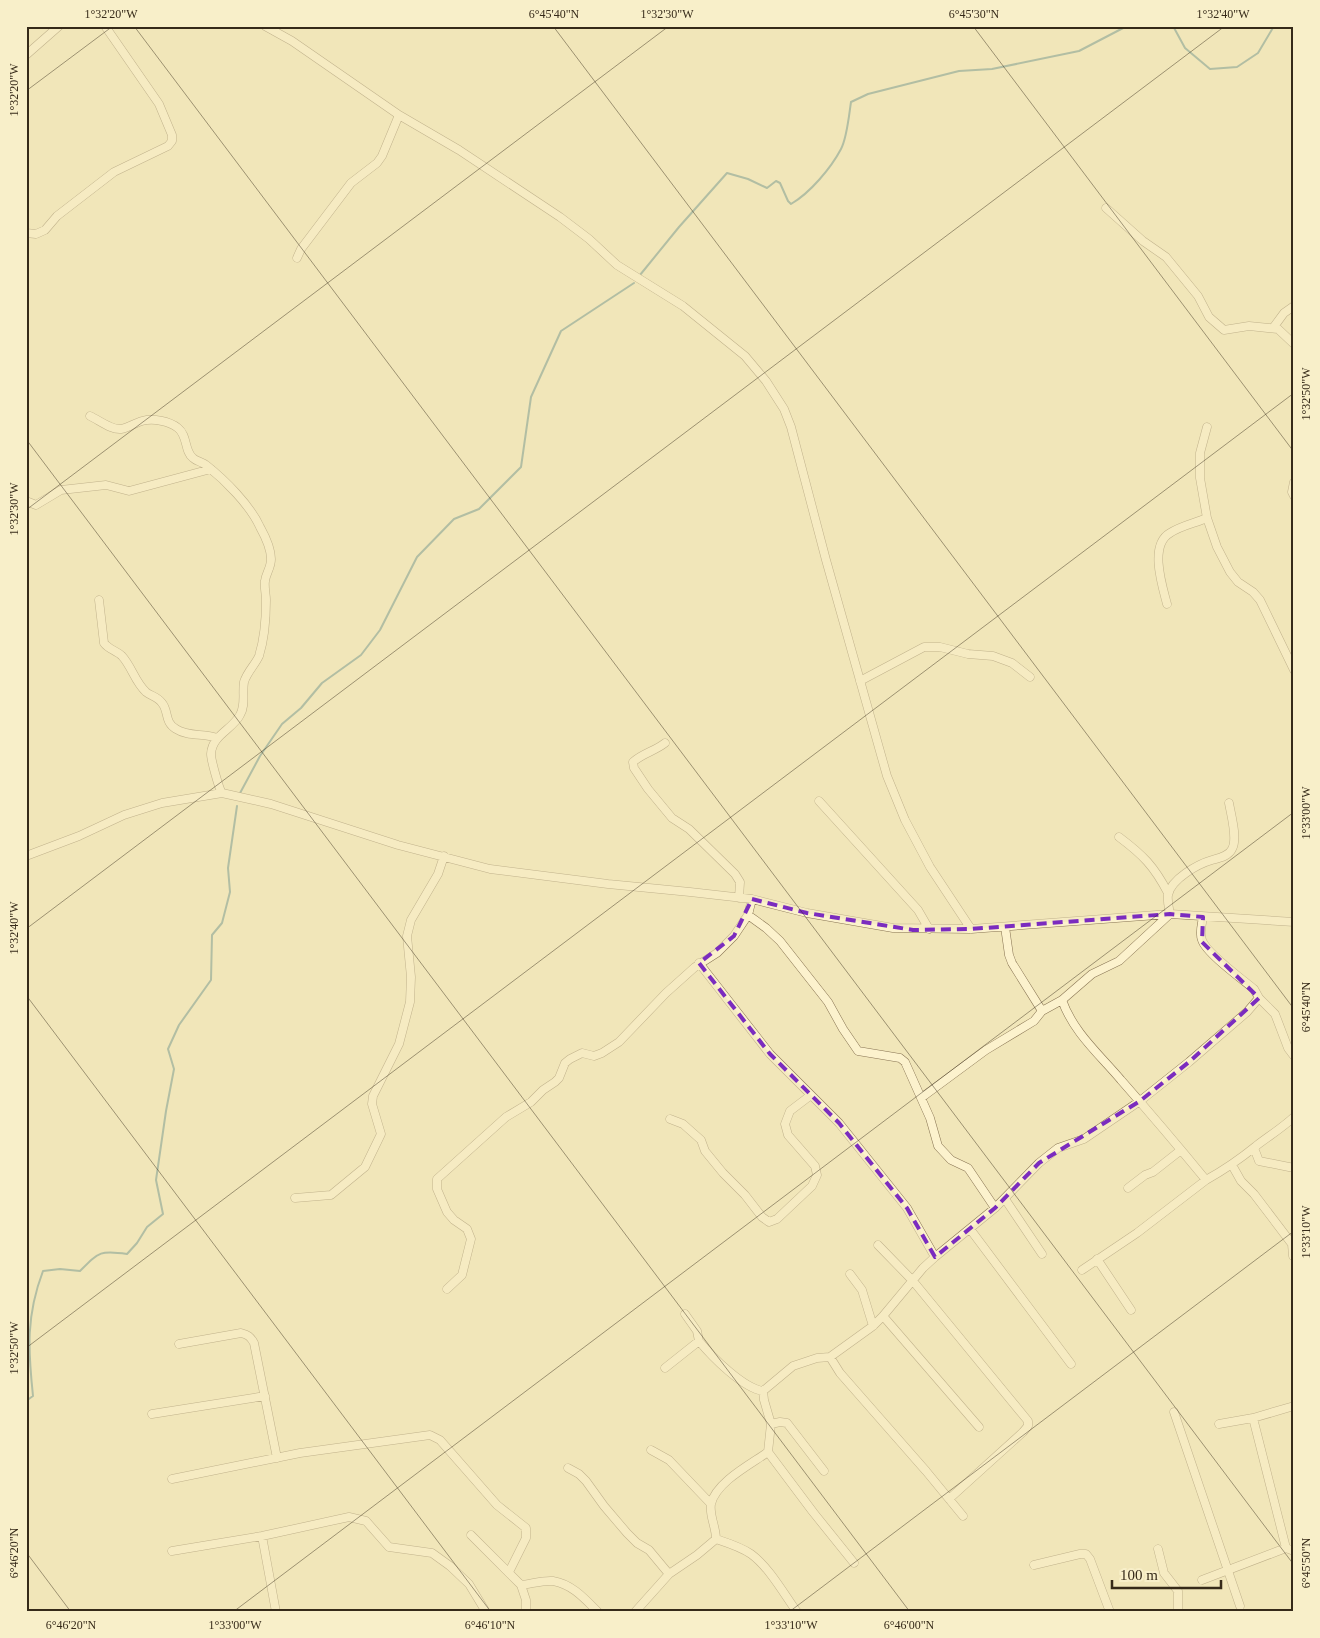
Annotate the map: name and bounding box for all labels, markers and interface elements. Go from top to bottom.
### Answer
text: 1°32'20"W [84,7,138,21]
text: 6°45'40"N [529,7,580,21]
text: 1°32'30"W [640,7,694,21]
text: 6°45'30"N [949,7,1000,21]
text: 1°32'40"W [1196,7,1250,21]
text: 1°32'20"W [7,63,21,117]
text: 1°32'50"W [1299,367,1313,421]
text: 1°32'30"W [7,482,21,536]
text: 1°33'00"W [1299,786,1313,840]
text: 1°32'40"W [7,901,21,955]
text: 6°45'40"N [1299,981,1313,1032]
text: 1°33'10"W [1299,1205,1313,1259]
text: 1°32'50"W [7,1321,21,1375]
text: 6°46'20"N [7,1527,21,1578]
text: 6°45'50"N [1299,1537,1313,1588]
scale bar [1112,1558,1221,1590]
text: 100 m [1120,1567,1158,1583]
text: 6°46'20"N [46,1618,97,1632]
text: 1°33'00"W [208,1618,262,1632]
text: 6°46'10"N [465,1618,516,1632]
text: 1°33'10"W [764,1618,818,1632]
text: 6°46'00"N [884,1618,935,1632]

